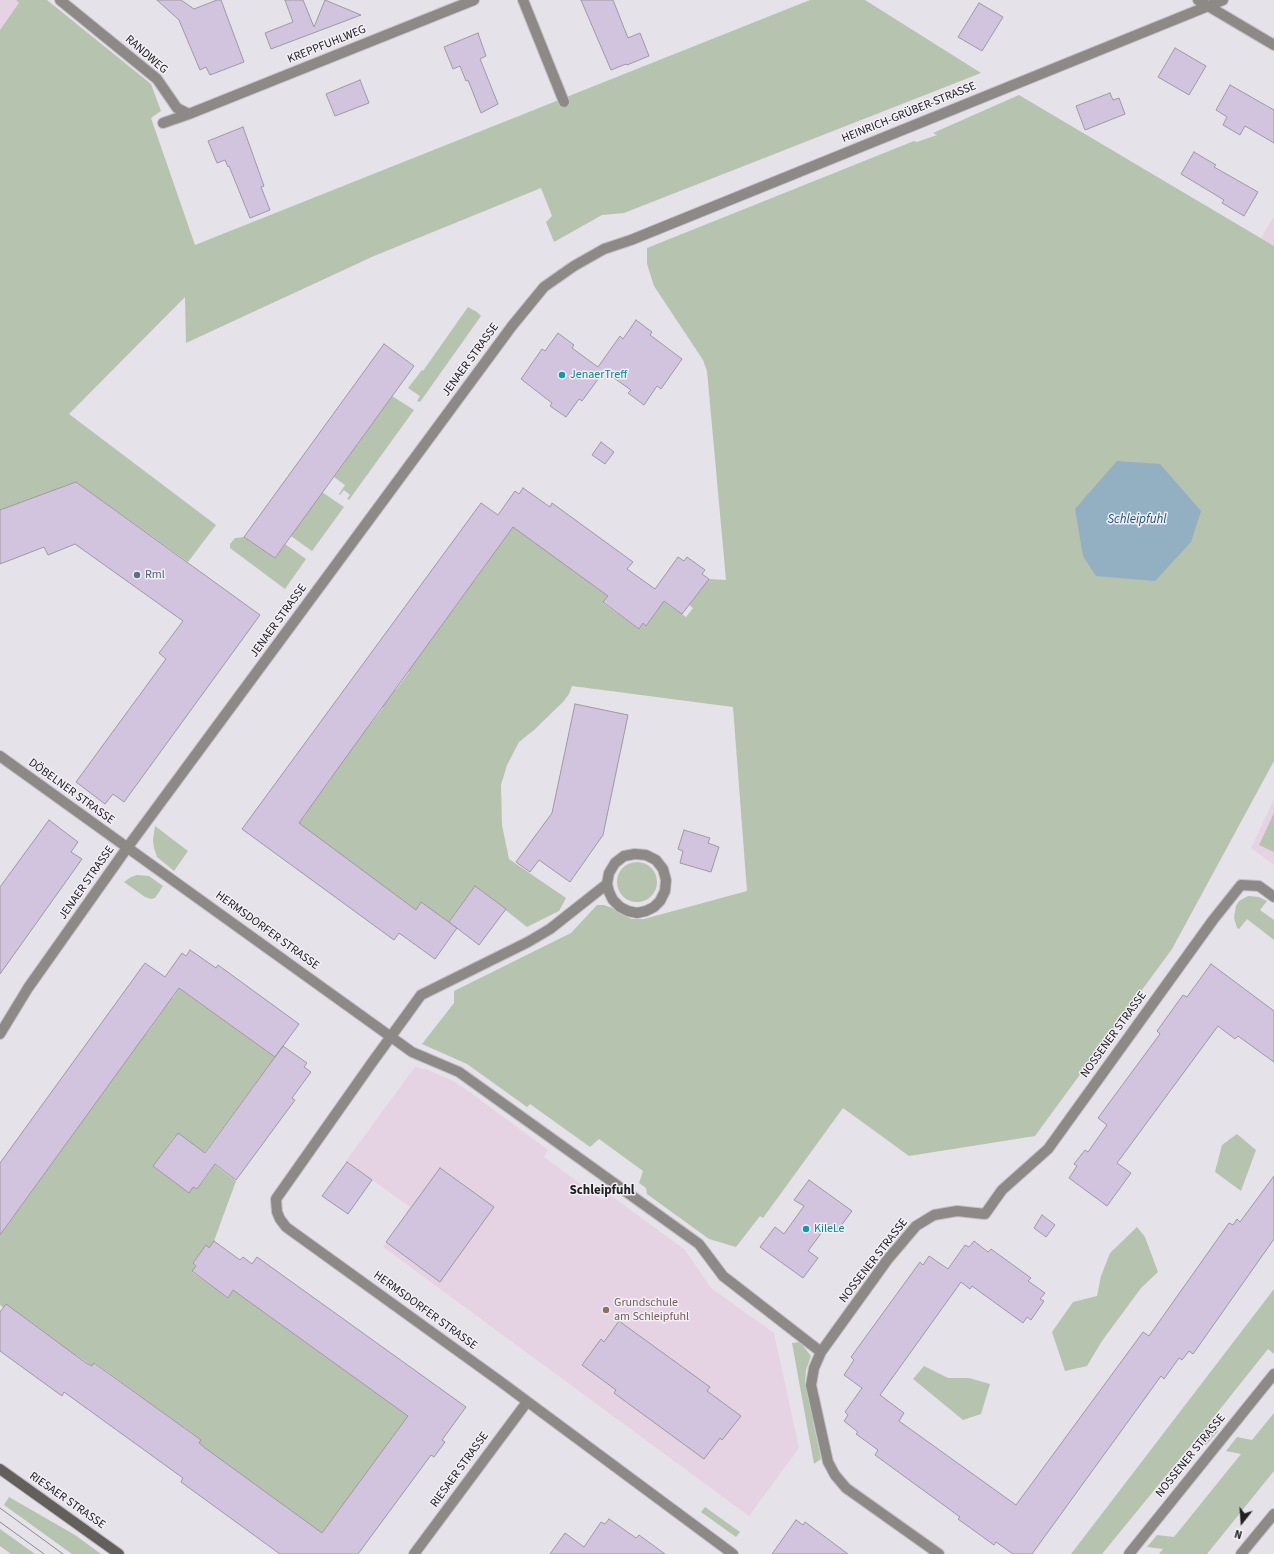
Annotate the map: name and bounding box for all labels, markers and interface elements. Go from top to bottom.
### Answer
street label: KREPPFUHLWEG [286,23,368,67]
street label: RANDWEG [122,33,170,77]
street label: HEINRICH-GRÜBER-STRASSE [840,79,978,147]
street label: JENAER STRASSE [440,321,502,399]
place label: JenaerTreff [570,368,627,382]
marker: JenaerTreff [557,370,567,380]
water label: Schleipfuhl [1107,512,1167,528]
place label: Rml [145,568,165,582]
marker: Rml [132,570,142,580]
street label: JENAER STRASSE [248,582,310,660]
street label: DÖBELNER STRASSE [25,756,117,828]
street label: JENAER STRASSE [56,843,118,923]
street label: HERMSDORFER STRASSE [212,889,322,973]
street label: NOSSENER STRASSE [1078,989,1150,1081]
district label: Schleipfuhl [569,1183,635,1199]
street label: NOSSENER STRASSE [837,1216,911,1306]
place label: KileLe [814,1222,845,1236]
marker: KileLe [801,1224,811,1234]
street label: HERMSDORFER STRASSE [370,1269,480,1353]
place label: Grundschule am Schleipfuhl [614,1296,689,1324]
marker: Grundschule am Schleipfuhl [601,1305,611,1315]
street label: NOSSENER STRASSE [1153,1411,1229,1501]
street label: RIESAER STRASSE [428,1429,492,1511]
street label: RIESAER STRASSE [26,1469,108,1533]
north arrow [1222,1502,1262,1542]
text: N [1233,1526,1244,1542]

